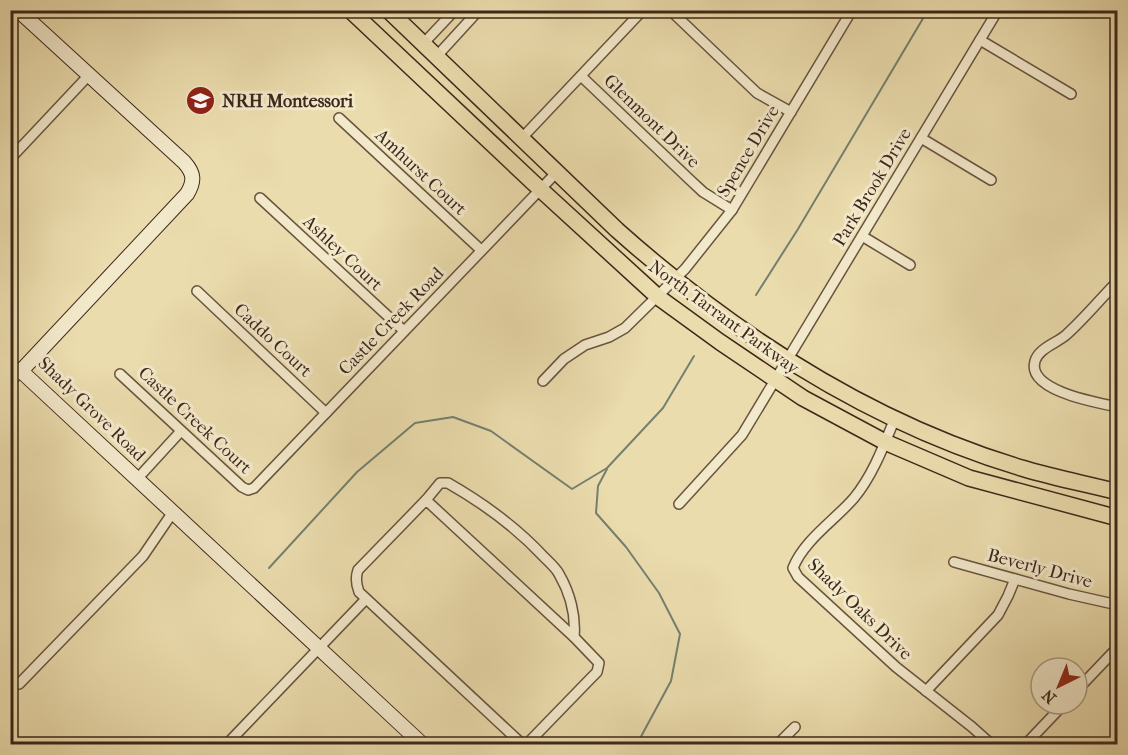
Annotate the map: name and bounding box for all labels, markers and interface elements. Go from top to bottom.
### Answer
street label: Glenmont Drive [599,70,704,173]
school or university icon: NRH Montessori [185,85,217,117]
place label: NRH Montessori [222,91,354,112]
street label: Spence Drive [713,102,784,201]
street label: Amhurst Court [370,124,471,220]
street label: Park Brook Drive [829,124,916,250]
street label: Ashley Court [298,211,387,296]
street label: North Tarrant Parkway [645,256,804,380]
street label: Castle Creek Road [335,263,448,380]
street label: Caddo Court [229,299,316,382]
street label: Shady Grove Road [34,353,150,466]
street label: Castle Creek Court [134,363,256,479]
street label: Beverly Drive [985,544,1095,593]
street label: Shady Oaks Drive [803,554,916,665]
north arrow [1029,656,1089,716]
text: N [1038,685,1060,708]

